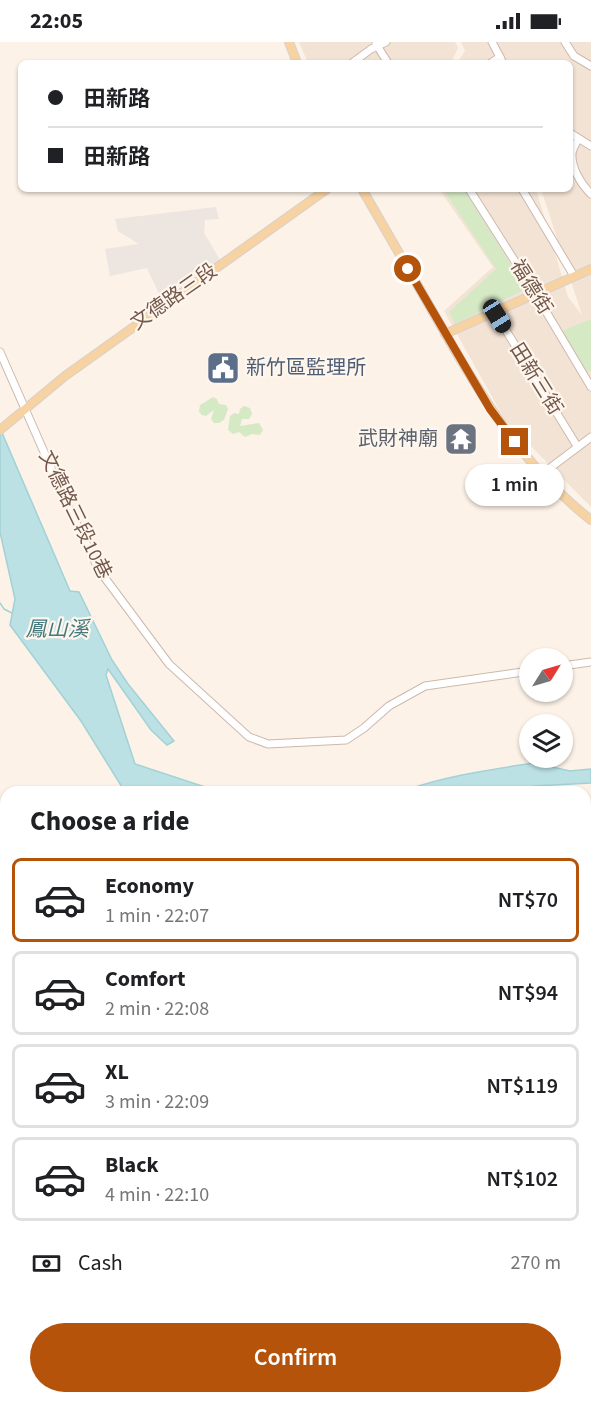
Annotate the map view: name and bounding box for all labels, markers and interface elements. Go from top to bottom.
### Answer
text: 22:05 [30,5,83,37]
text: 田新路 [84,83,150,115]
text: 田新路 [84,141,150,173]
street label: 福德街 [503,254,559,320]
route start [394,255,421,282]
street label: 文德路三段 [125,257,223,337]
car [480,296,514,336]
street label: 田新三街 [503,338,569,420]
public building icon: 新竹區監理所 [205,350,241,386]
place label: 新竹區監理所 [246,354,366,382]
temple icon: 武財神廟 [443,421,479,457]
place label: 武財神廟 [358,425,438,453]
route end [501,428,528,455]
street label: 文德路三段10巷 [32,446,118,584]
callout: 1 min [466,463,564,505]
text: 1 min [491,471,538,499]
water label: 鳳山溪 [26,614,91,644]
north arrow [519,648,573,702]
map controls [519,648,573,768]
button: layers [519,714,573,768]
text: Choose a ride [30,802,190,841]
text: Economy [105,870,194,902]
icon: car [33,873,87,927]
text: NT$70 [498,884,558,916]
text: 1 min · 22:07 [105,902,209,930]
text: Comfort [105,963,186,995]
icon: car [33,966,87,1020]
text: NT$94 [498,977,558,1009]
text: 2 min · 22:08 [105,995,209,1023]
text: XL [105,1056,129,1088]
icon: car [33,1059,87,1113]
text: NT$119 [486,1070,558,1102]
text: 3 min · 22:09 [105,1088,209,1116]
text: Black [105,1149,159,1181]
icon: car [33,1152,87,1206]
text: NT$102 [486,1163,558,1195]
text: 4 min · 22:10 [105,1181,209,1209]
icon: cash [30,1247,63,1280]
text: Cash [78,1247,123,1279]
text: 270 m [511,1249,561,1277]
button: Confirm [30,1323,561,1392]

